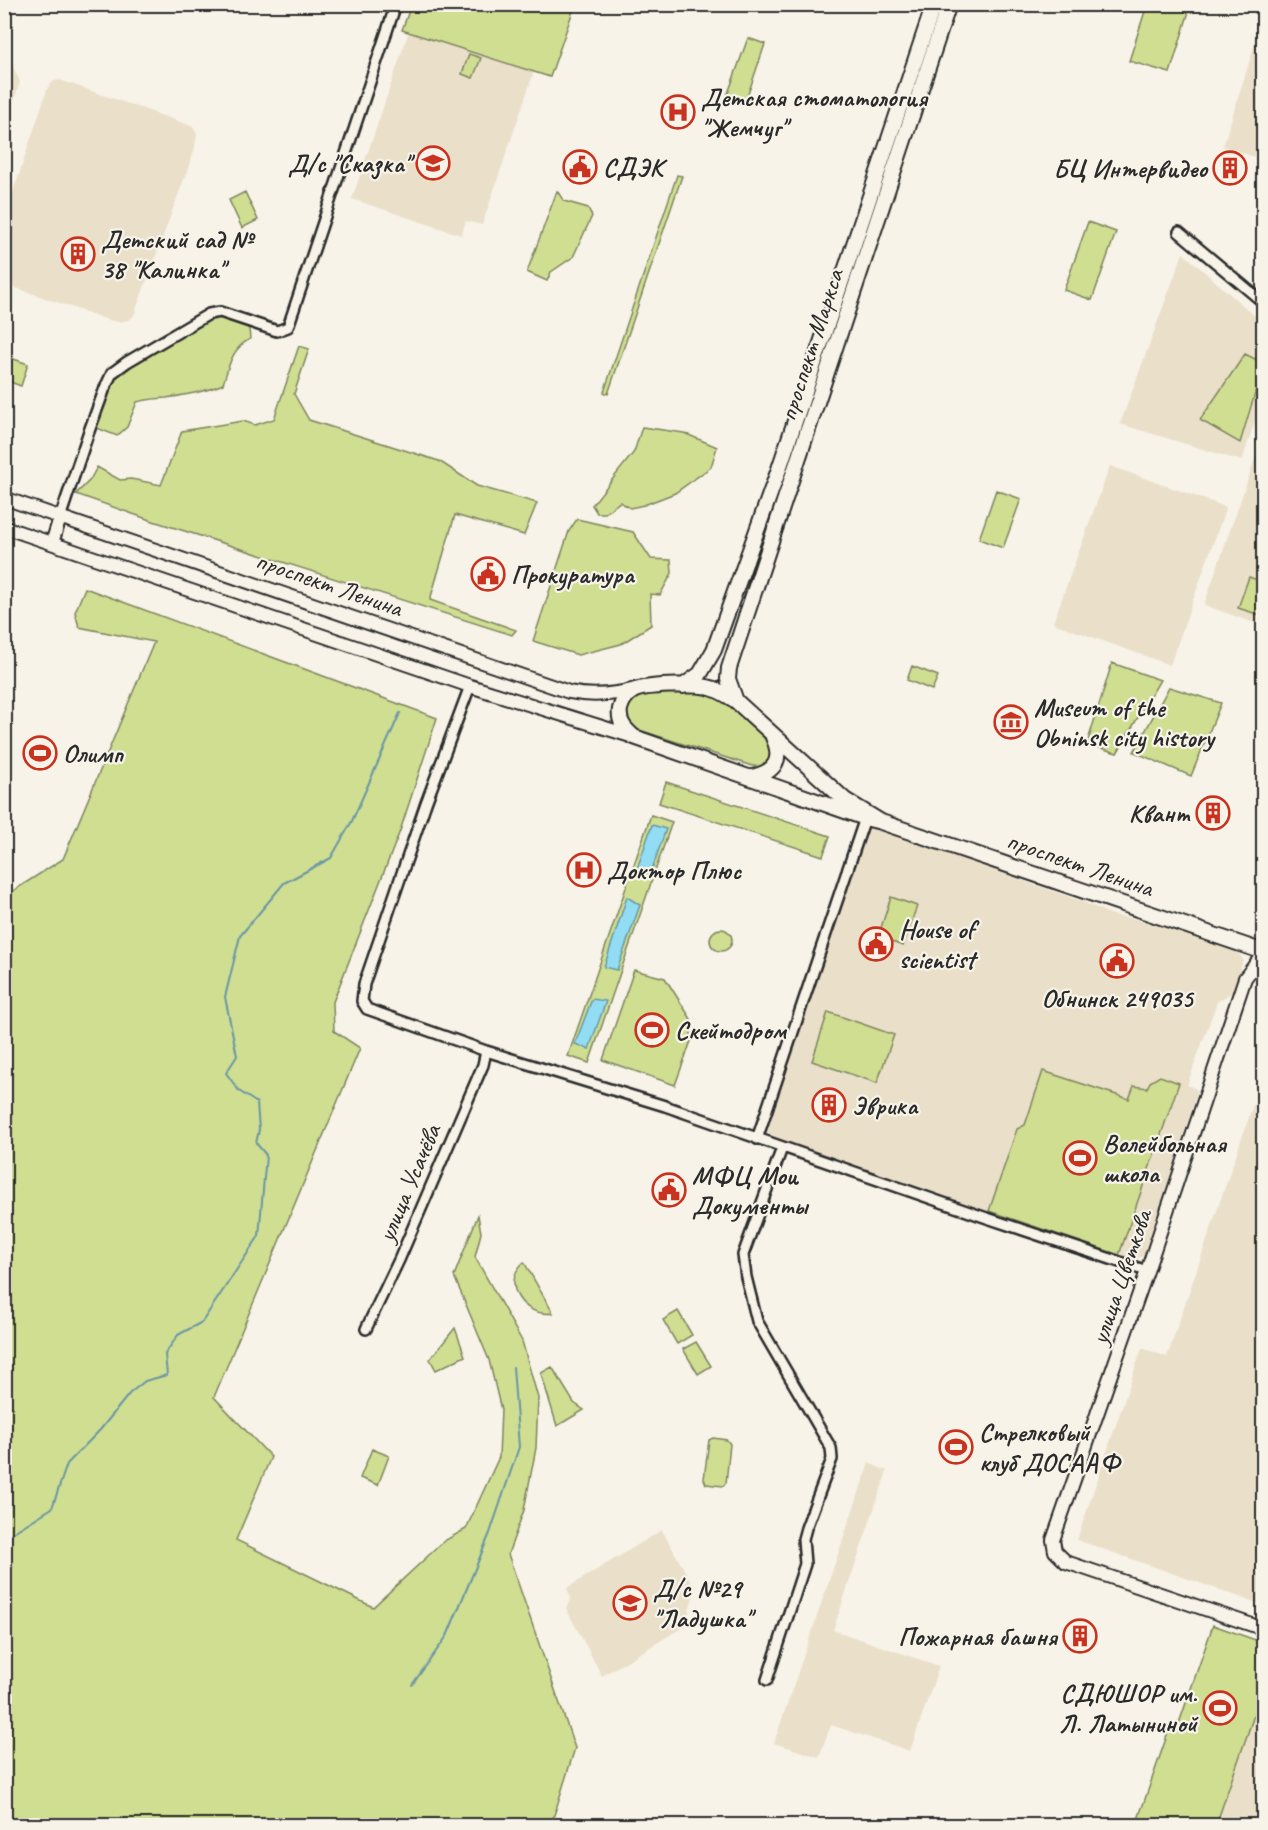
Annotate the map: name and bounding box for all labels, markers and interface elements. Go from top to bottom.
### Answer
place label: Детская стоматология "Жемчуг" [701,81,929,144]
hospital icon: Детская стоматология "Жемчуг" [660,94,696,130]
school or university icon: Д/с "Сказка" [415,145,451,181]
place label: Д/с "Сказка" [288,147,416,180]
public building icon: СДЭК [562,149,598,185]
building icon: БЦ Интервидео [1212,150,1248,186]
place label: СДЭК [603,151,668,184]
place label: БЦ Интервидео [1053,152,1209,185]
place label: Детский сад № 38 "Калинка" [101,223,256,286]
building icon: Детский сад № 38 "Калинка" [60,236,96,272]
street label: проспект Маркса [771,263,852,425]
street label: проспект Ленина [251,544,408,625]
public building icon: Прокуратура [470,556,506,592]
place label: Прокуратура [511,558,635,591]
place label: Museum of the Obninsk сity history [1034,691,1217,754]
museum icon: Museum of the Obninsk сity history [993,704,1029,740]
sports icon: Олимп [22,735,58,771]
place label: Олимп [63,737,124,770]
building icon: Квант [1195,795,1231,831]
place label: Квант [1129,797,1191,830]
street label: проспект Ленина [1002,824,1159,905]
hospital icon: Доктор Плюс [566,852,602,888]
place label: Доктор Плюс [607,854,742,887]
place label: House of scientist [899,913,980,976]
public building icon: House of scientist [858,926,894,962]
public building icon: Обнинск 249035 [1099,943,1135,979]
place label: Обнинск 249035 [1041,982,1195,1015]
sports icon: Скейтодром [634,1012,670,1048]
place label: Скейтодром [675,1014,788,1047]
building icon: Эврика [811,1087,847,1123]
place label: Эврика [852,1089,919,1122]
street label: улица Усачёва [369,1118,449,1249]
place label: Волейбольная школа [1103,1127,1228,1190]
sports icon: Волейбольная школа [1062,1140,1098,1176]
place label: МФЦ Мои Документы [692,1159,810,1222]
public building icon: МФЦ Мои Документы [651,1172,687,1208]
street label: улица Цветкова [1082,1203,1160,1350]
place label: Стрелковый клуб ДОСААФ [979,1416,1122,1479]
sports icon: Стрелковый клуб ДОСААФ [938,1429,974,1465]
place label: Д/с №29 "Ладушка" [653,1572,757,1635]
school or university icon: Д/с №29 "Ладушка" [612,1585,648,1621]
building icon: Пожарная башня [1062,1618,1098,1654]
place label: Пожарная башня [898,1620,1059,1653]
place label: СДЮШОР им. Л. Латыниной [1058,1677,1199,1740]
sports icon: СДЮШОР им. Л. Латыниной [1202,1690,1238,1726]

